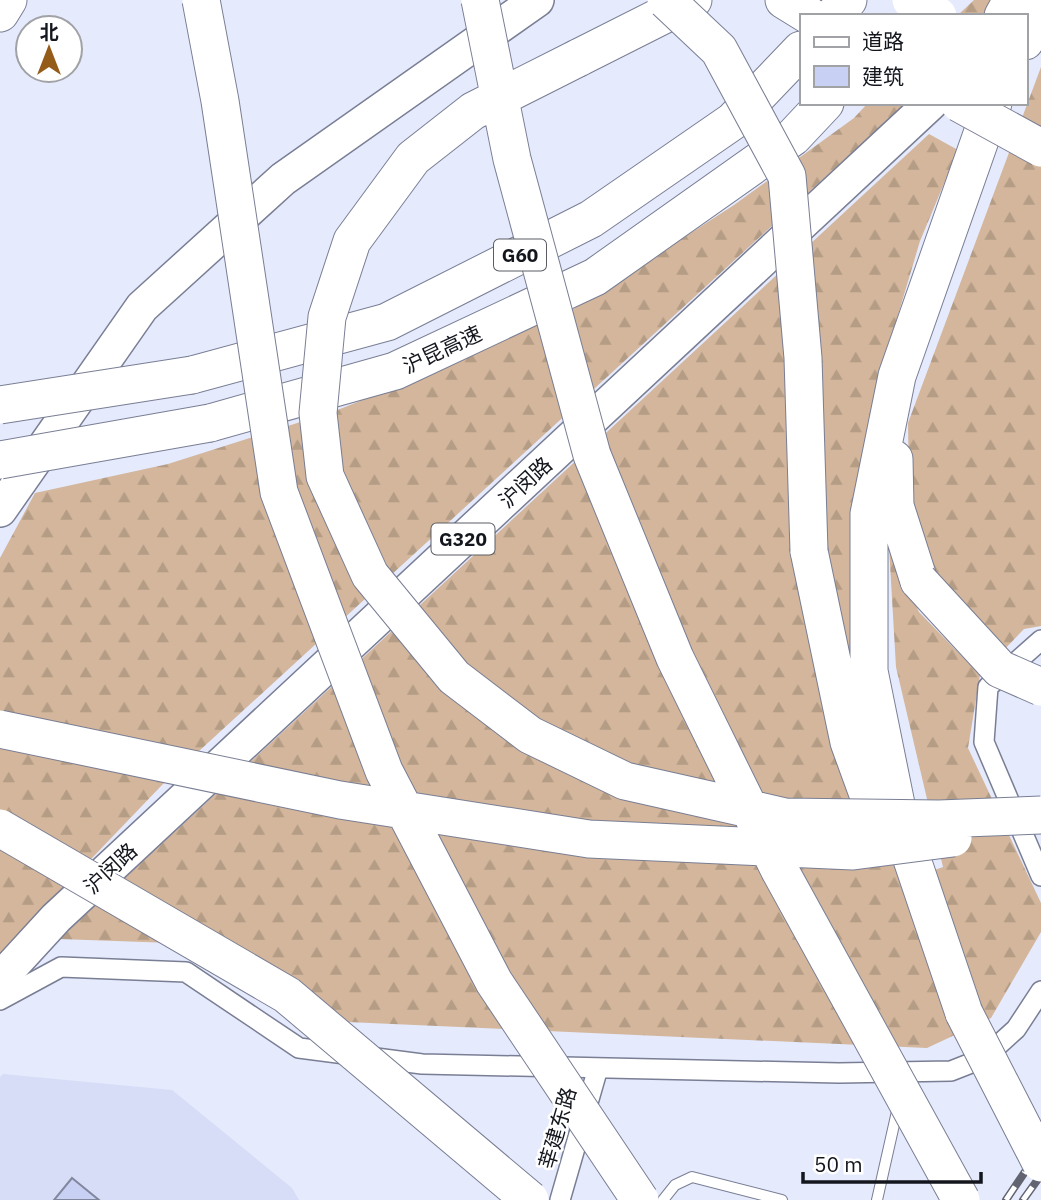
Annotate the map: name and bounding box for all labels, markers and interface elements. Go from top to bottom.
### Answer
north arrow [14,14,84,84]
legend [800,14,1027,105]
text: 北 [39,20,59,44]
text: 道路 [862,27,904,55]
text: 建筑 [862,62,904,90]
road number: G60 [494,240,546,270]
street label: 沪昆高速 [398,319,486,379]
street label: 沪闵路 [492,450,558,514]
road number: G320 [432,524,494,554]
street label: 沪闵路 [77,836,143,900]
street label: 莘建东路 [532,1084,582,1172]
scale bar [803,1140,982,1184]
text: 50 m [814,1150,863,1178]

